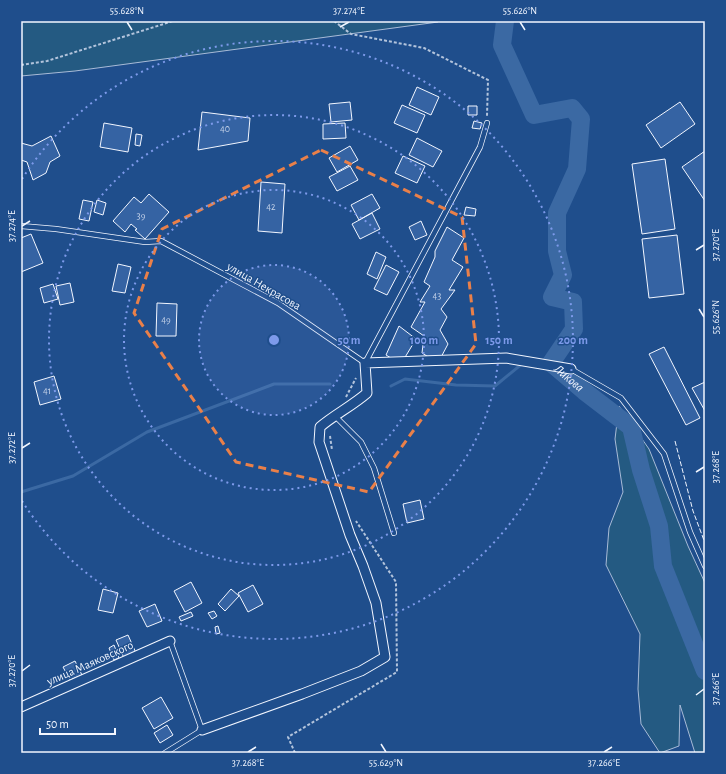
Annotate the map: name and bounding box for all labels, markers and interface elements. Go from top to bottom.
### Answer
text: 55.628°N [110,6,144,16]
text: 37.274°E [333,6,365,16]
text: 55.626°N [503,6,537,16]
house number: 40 [220,124,230,134]
house number: 42 [266,202,276,212]
text: 37.274°E [7,210,17,242]
house number: 39 [137,211,146,221]
text: 37.270°E [711,229,721,261]
street label: улица Некрасова [224,260,303,313]
house number: 43 [433,291,441,301]
text: 55.626°N [711,300,721,334]
house number: 49 [161,315,171,325]
centre of rings [267,333,281,347]
text: 50 m [338,334,361,346]
text: 100 m [410,334,438,346]
text: 150 m [485,334,513,346]
text: 200 m [558,334,588,346]
water label: Ликова [551,361,587,395]
house number: 41 [43,386,51,396]
text: 37.272°E [7,432,17,464]
text: 37.268°E [711,451,721,483]
street label: улица Маяковского [44,639,136,689]
text: 37.270°E [7,655,17,687]
text: 37.266°E [711,673,721,705]
scale bar [40,710,115,736]
text: 50 m [46,718,69,730]
text: 37.268°E [232,758,264,768]
text: 55.629°N [369,758,403,768]
text: 37.266°E [588,758,620,768]

